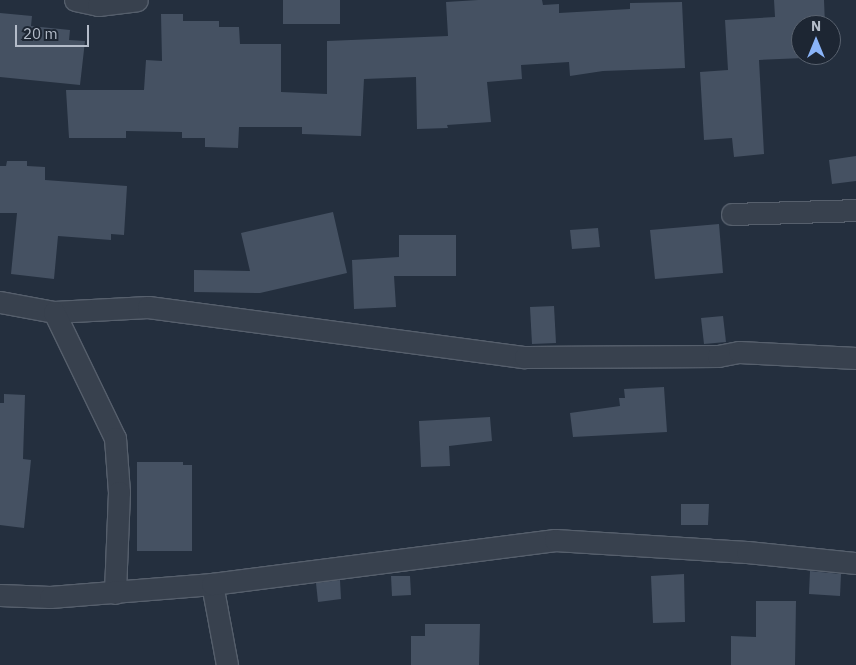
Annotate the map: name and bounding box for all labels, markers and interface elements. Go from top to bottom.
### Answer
scale bar [18,15,91,47]
north arrow [791,15,841,65]
text: N [811,17,821,35]
text: 20 m [23,24,58,43]

